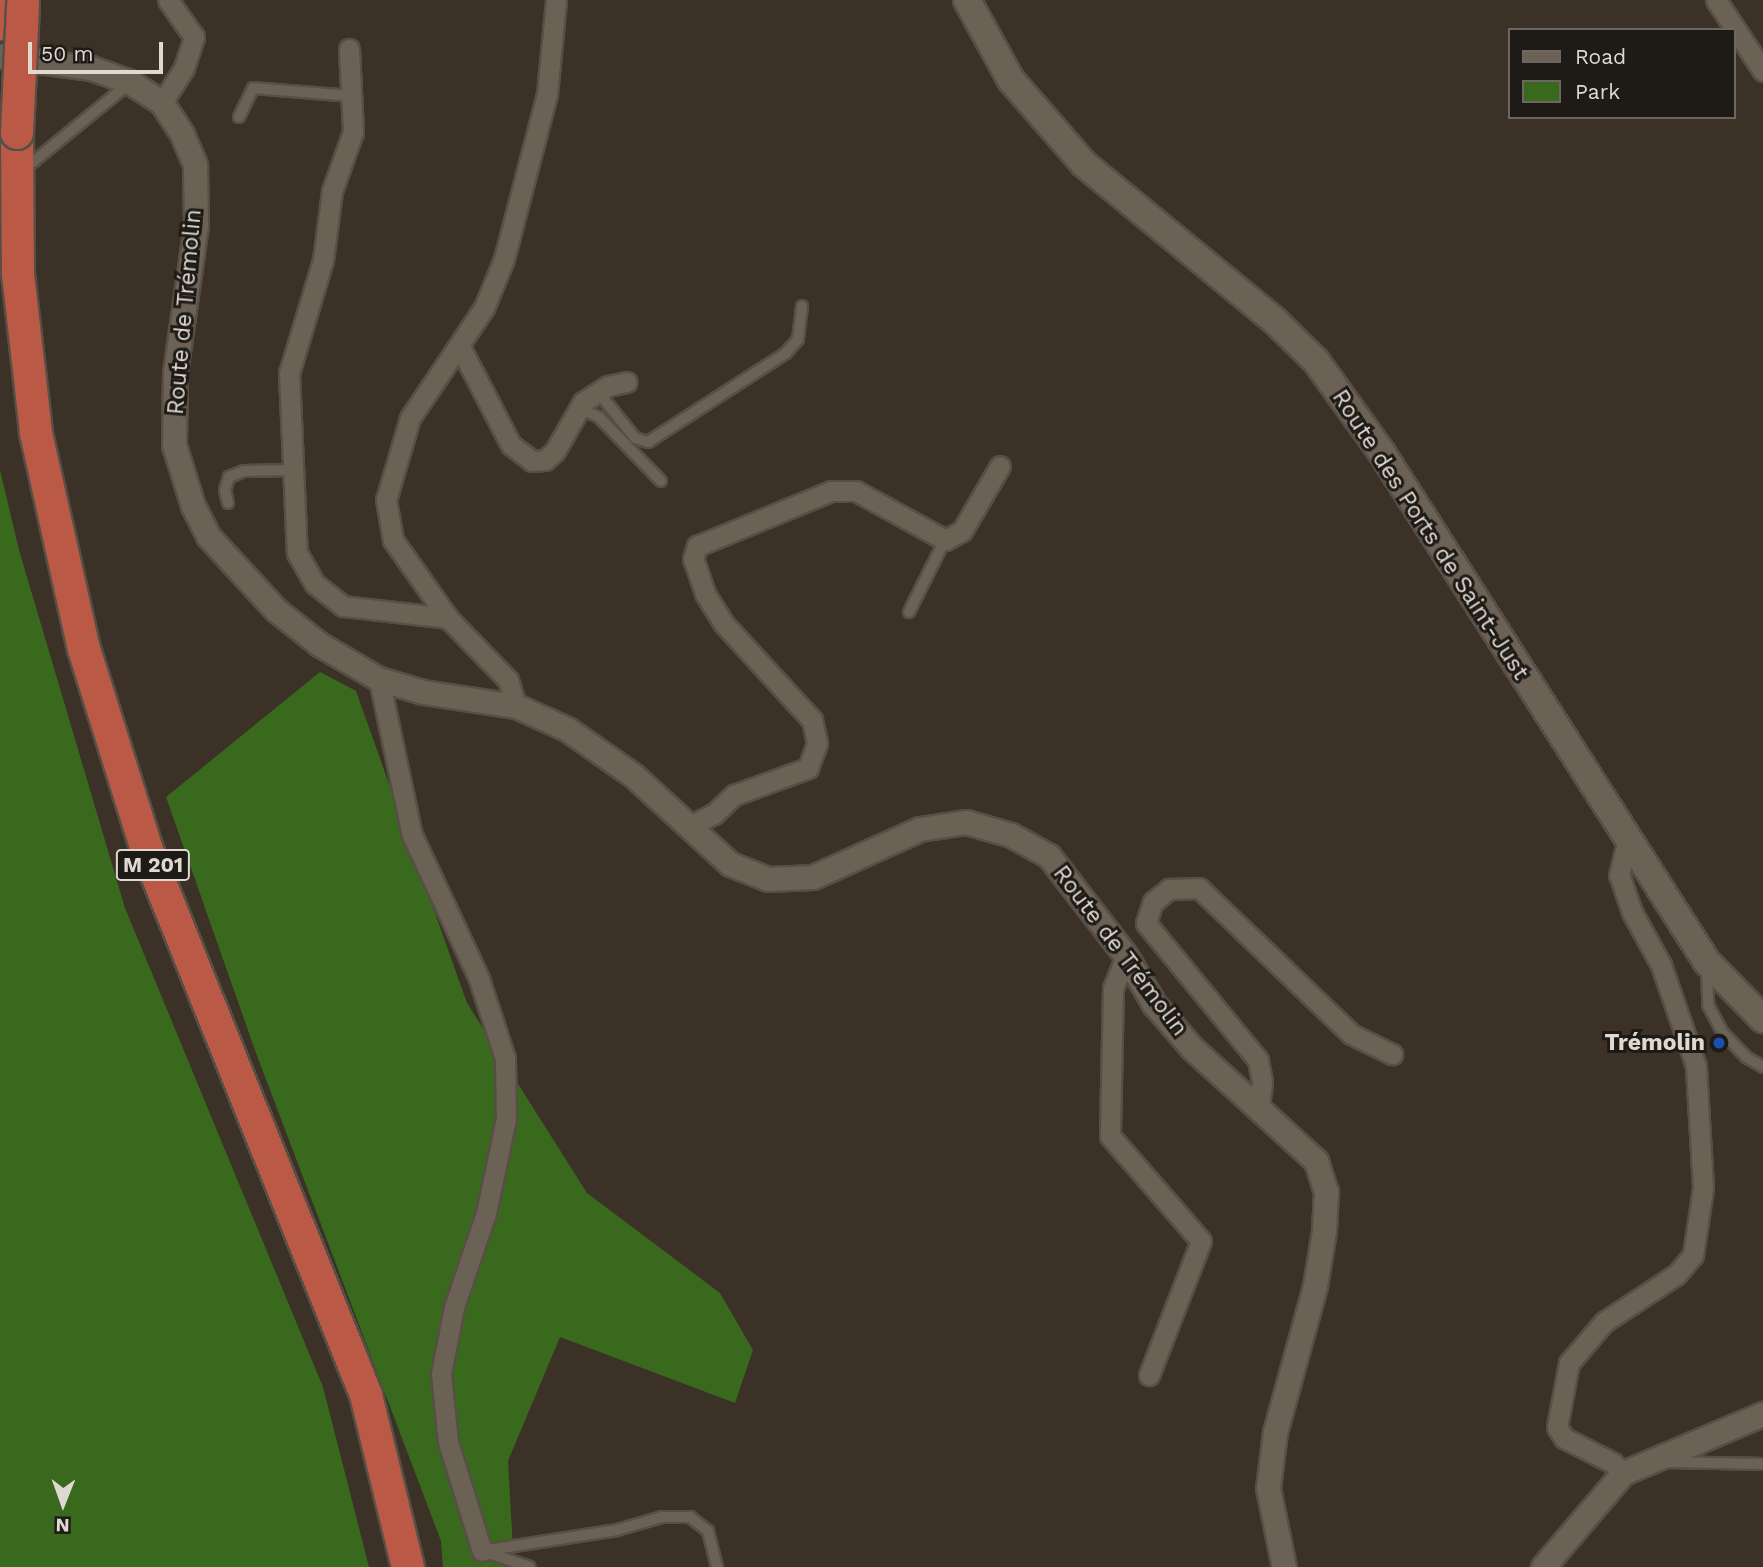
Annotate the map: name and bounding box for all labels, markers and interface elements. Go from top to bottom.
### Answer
scale bar [32,28,166,72]
legend [1508,28,1735,119]
text: 50 m [41,41,93,66]
text: Road [1575,44,1626,69]
text: Park [1575,79,1620,104]
street label: Route de Trémolin [162,208,208,416]
street label: Route des Ports de Saint-Just [1326,385,1534,685]
road number: M 201 [114,848,192,882]
street label: Route de Trémolin [1047,860,1193,1042]
place label: Trémolin [1604,1029,1705,1057]
marker: Trémolin [1711,1035,1727,1051]
north arrow [28,1469,98,1539]
text: N [55,1514,70,1537]

